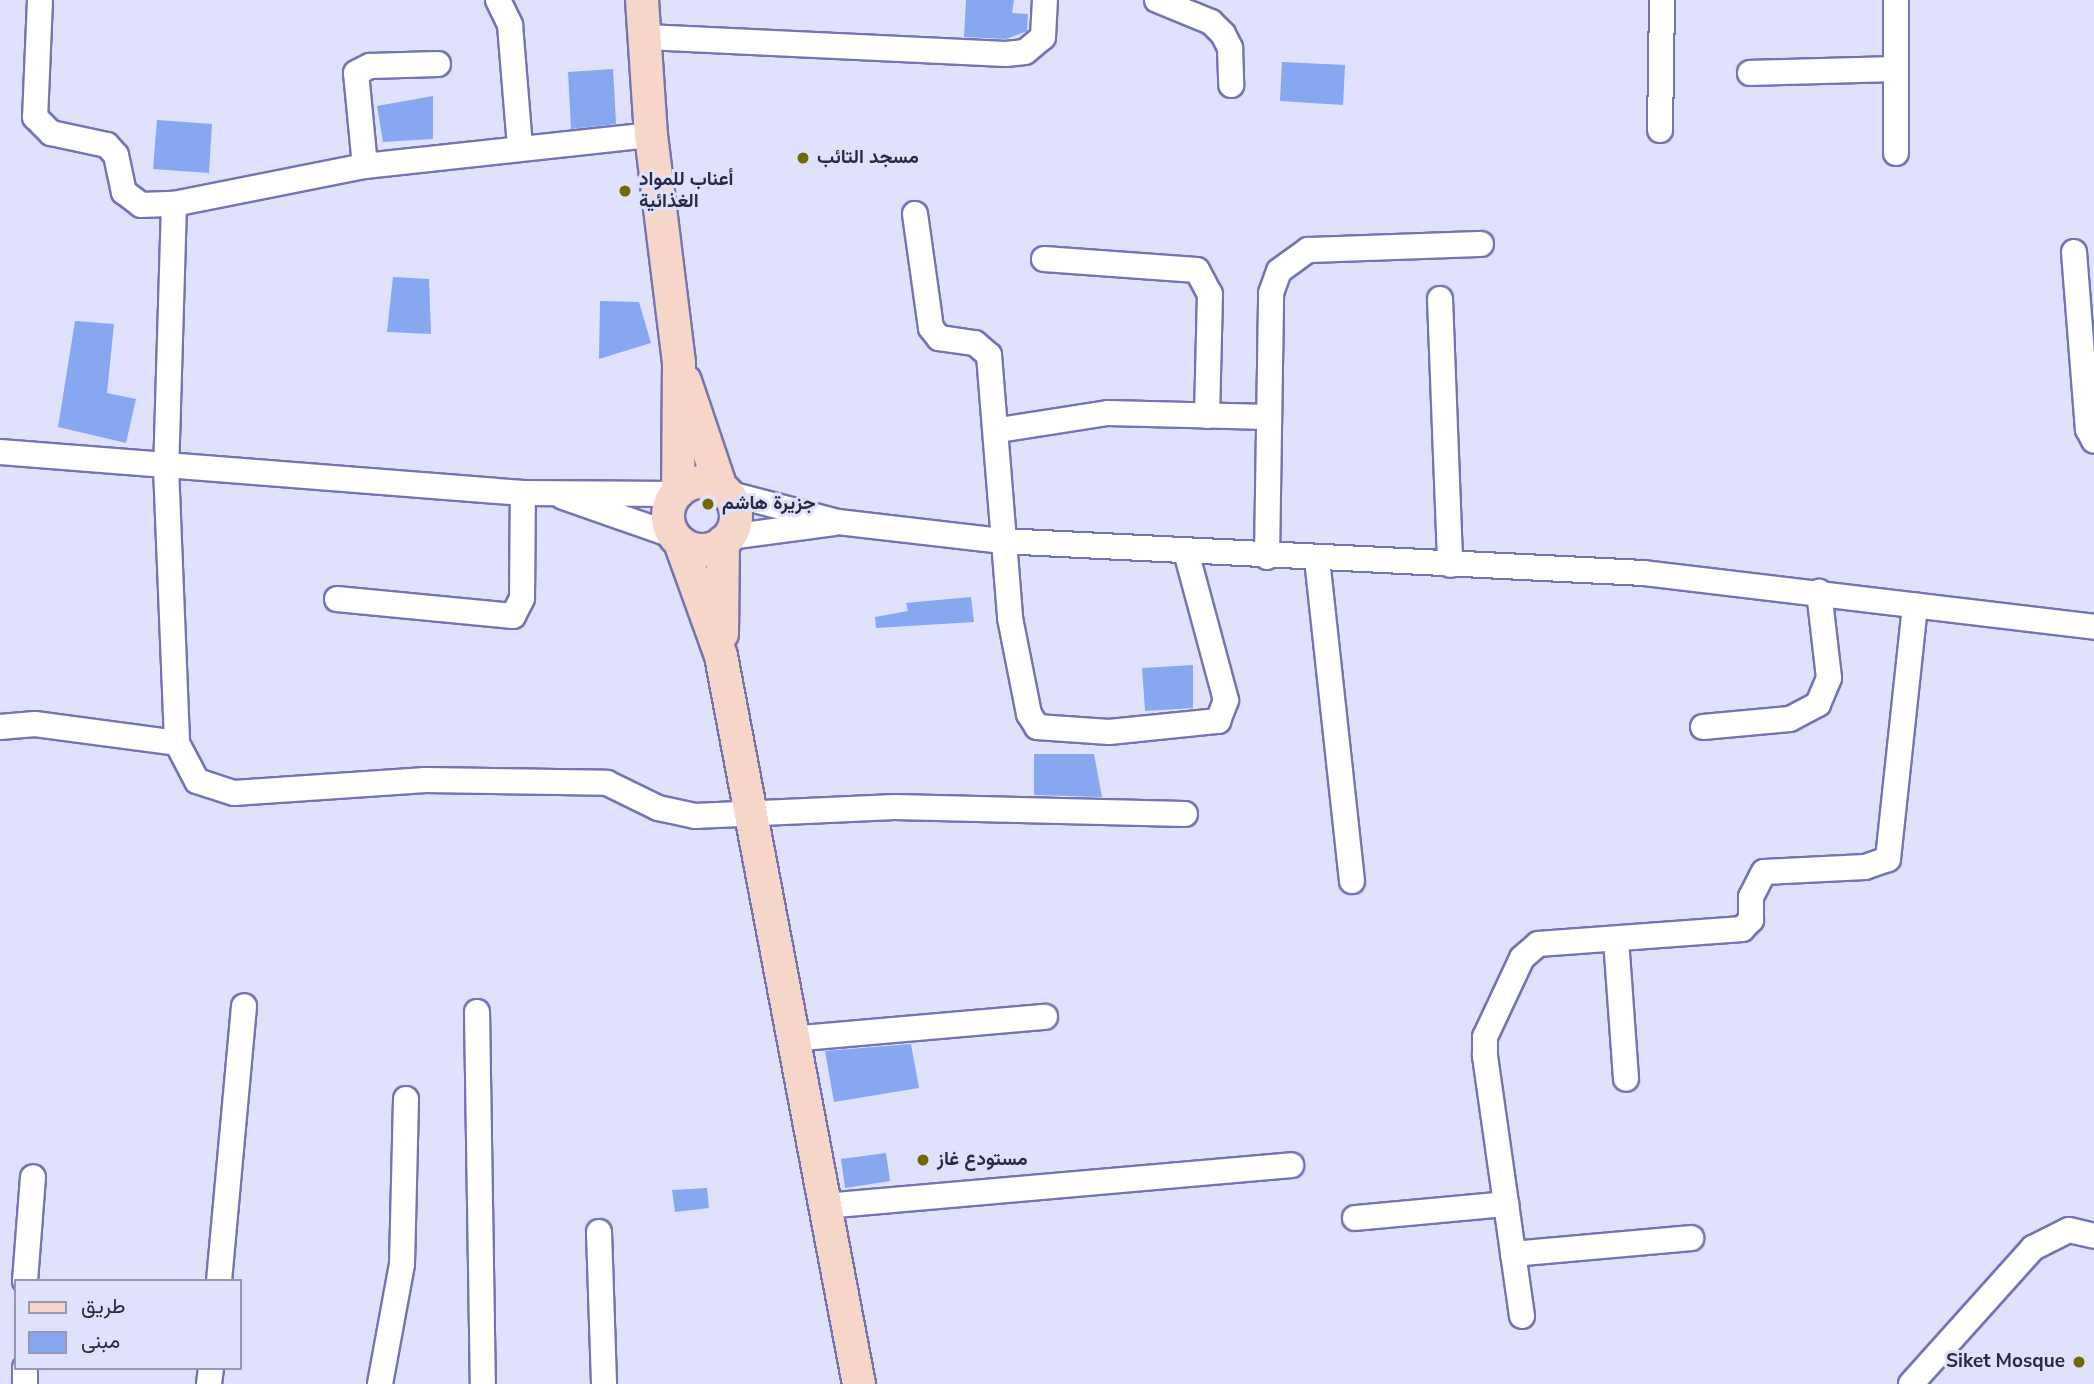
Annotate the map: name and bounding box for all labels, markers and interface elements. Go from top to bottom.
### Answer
place label: مسجد التائب [817,147,919,169]
marker: مسجد التائب [795,150,811,166]
place label: أعناب للمواد الغذائية [639,169,733,213]
marker: أعناب للمواد الغذائية [617,183,633,199]
place label: جزيرة هاشم [722,493,816,515]
marker: جزيرة هاشم [700,496,716,512]
place label: مستودع غاز [937,1149,1028,1171]
marker: مستودع غاز [915,1152,931,1168]
legend [14,1279,242,1370]
text: طريق [81,1292,126,1320]
text: مبنى [81,1327,120,1355]
place label: Siket Mosque [1946,1351,2065,1373]
marker: Siket Mosque [2071,1354,2087,1370]

